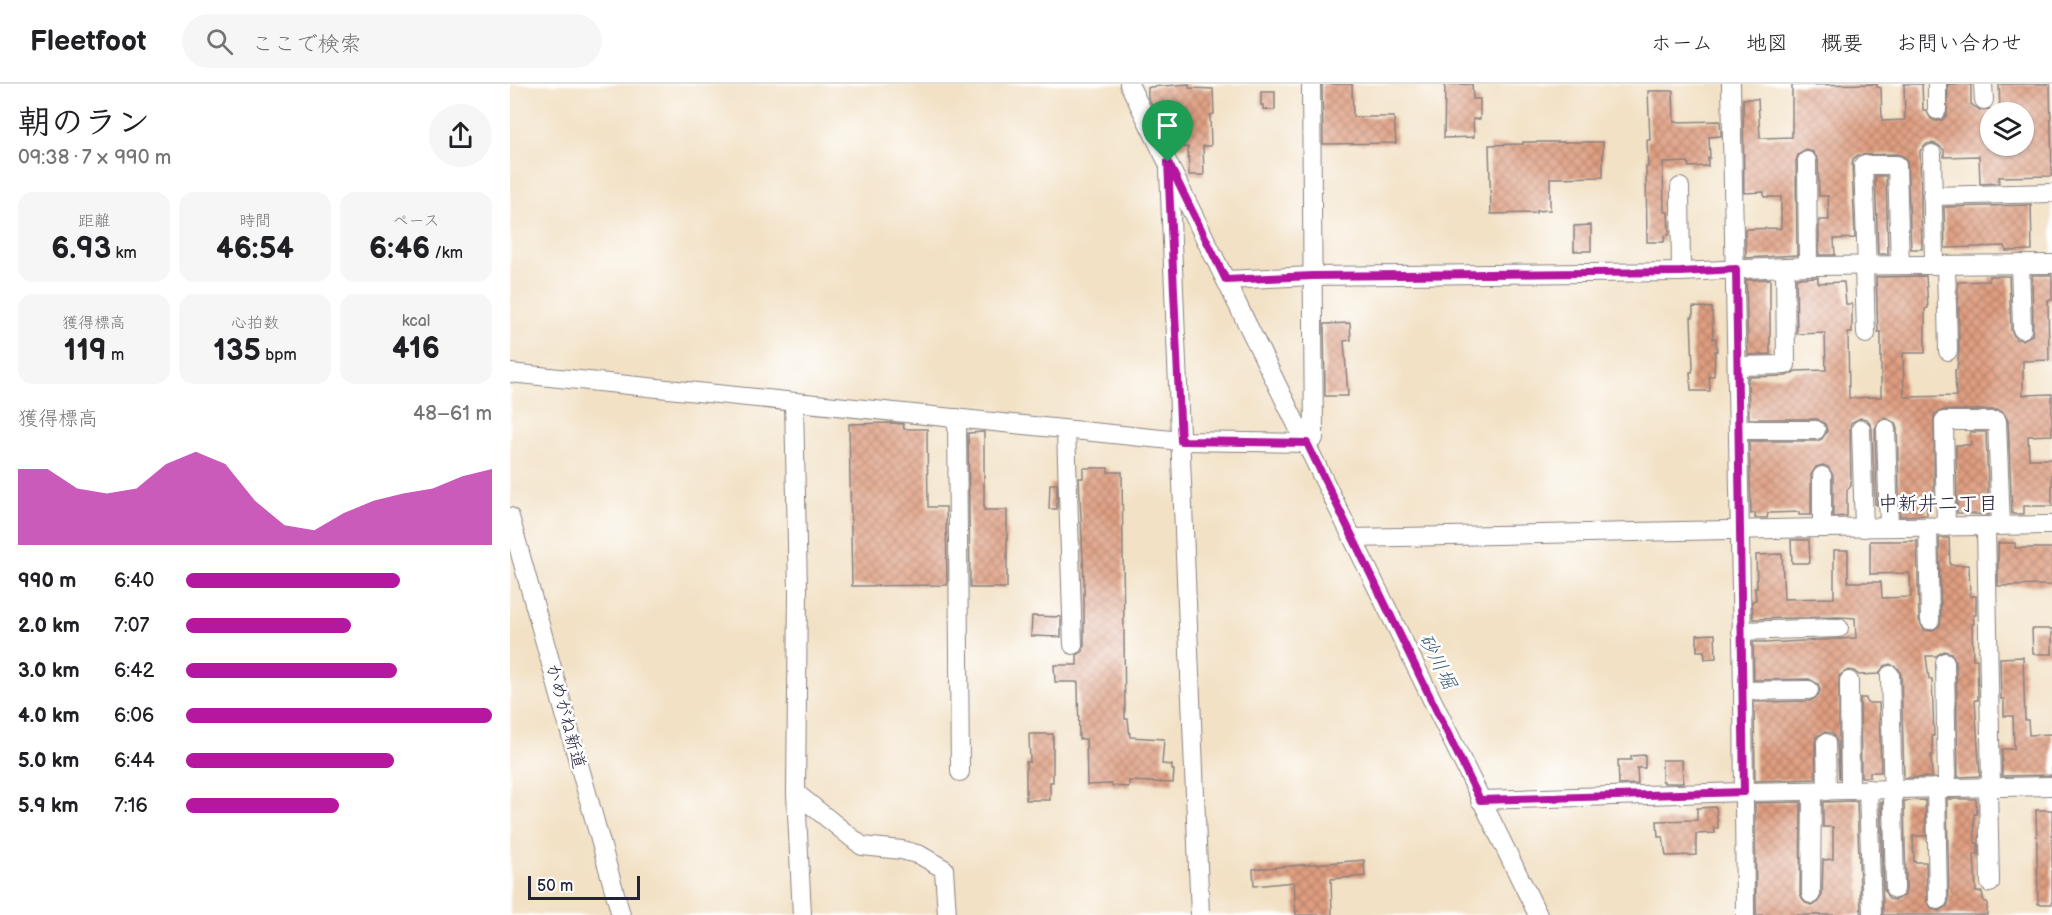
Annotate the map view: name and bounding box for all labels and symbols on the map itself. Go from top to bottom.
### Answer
pin [1142,100,1193,162]
district label: 中新井二丁目 [1878,492,1998,516]
water label: 砂川堀 [1413,629,1462,695]
street label: かめがね新道 [541,661,590,771]
scale bar [528,873,640,900]

